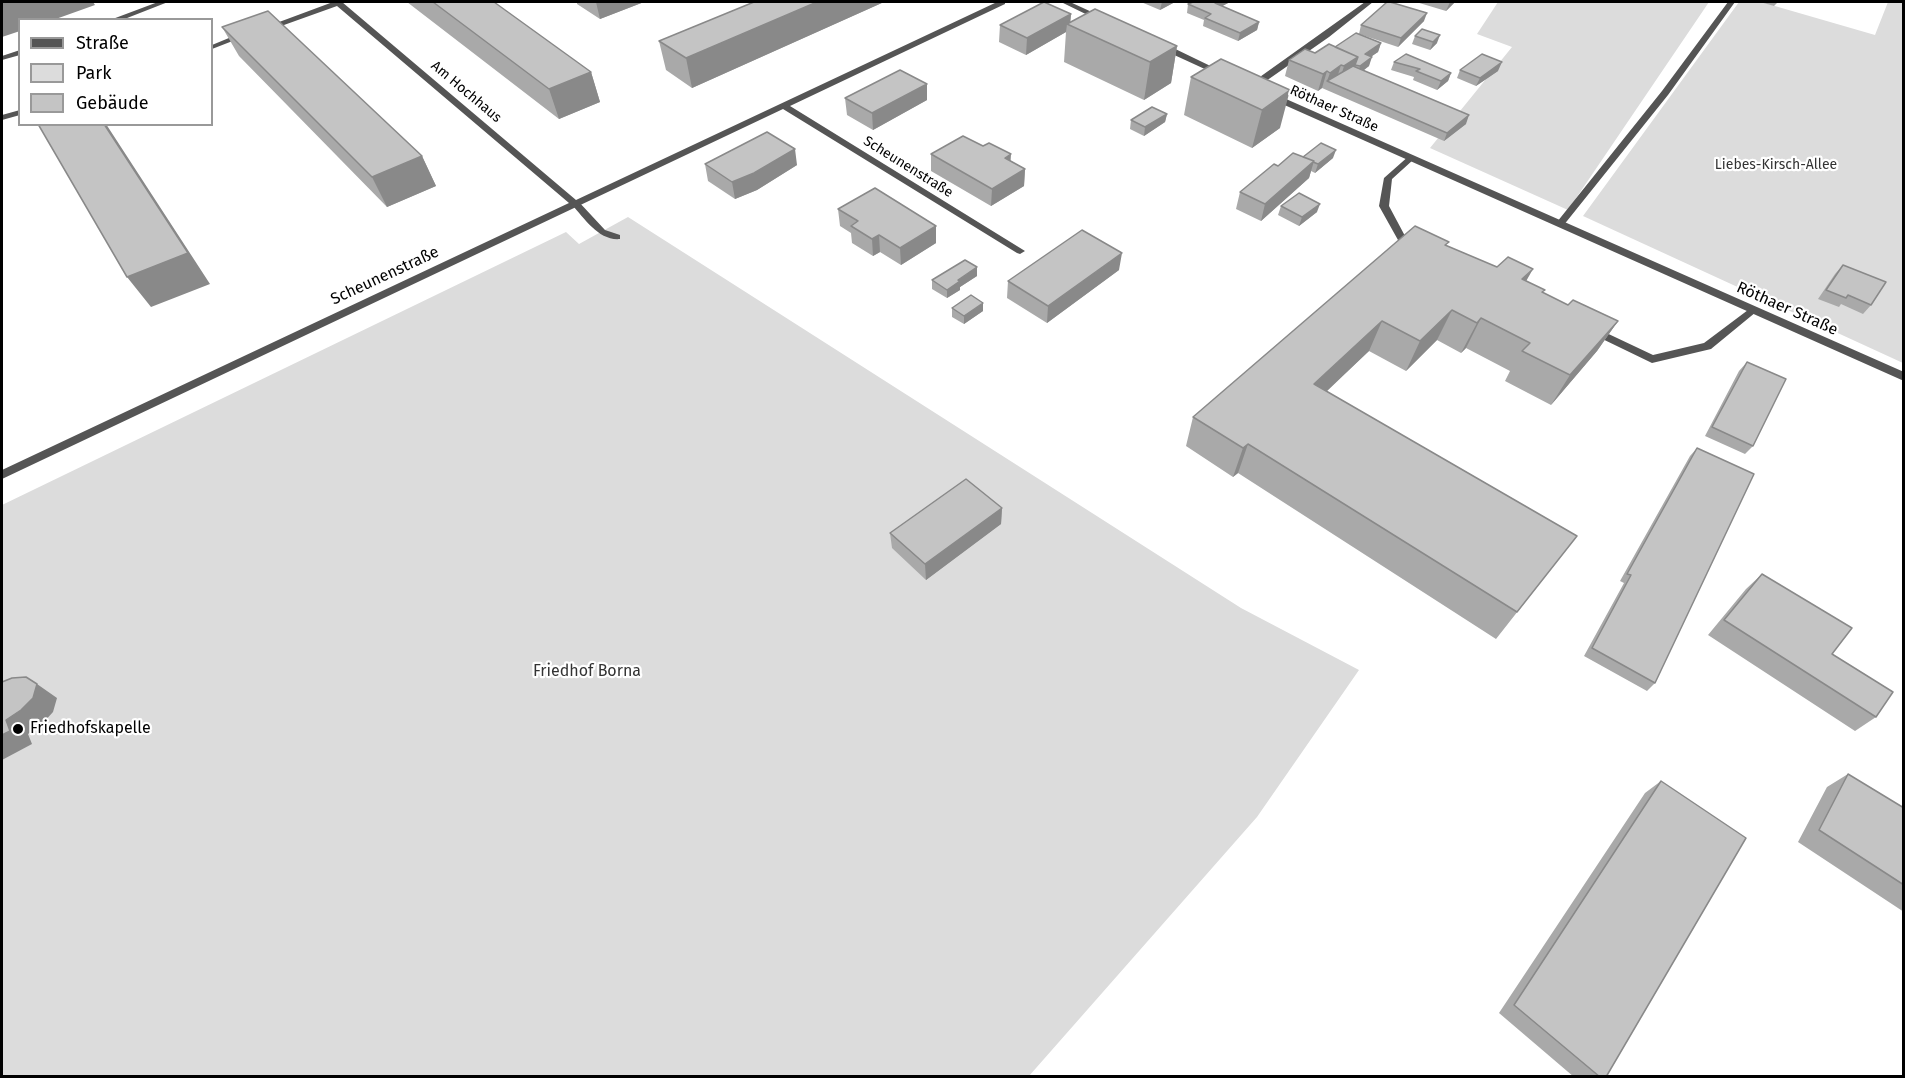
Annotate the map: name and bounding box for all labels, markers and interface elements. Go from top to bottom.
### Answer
legend [18,18,213,126]
text: Straße [76,32,129,54]
street label: Am Hochhaus [427,58,505,126]
text: Park [76,62,111,84]
street label: Röthaer Straße [1287,82,1381,136]
text: Gebäude [76,92,149,114]
street label: Scheunenstraße [860,133,956,201]
park label: Liebes-Kirsch-Allee [1715,157,1837,173]
street label: Scheunenstraße [328,243,442,309]
street label: Röthaer Straße [1733,278,1841,340]
park label: Friedhof Borna [533,662,641,682]
place label: Friedhofskapelle [30,719,151,739]
marker: Friedhofskapelle [11,722,25,736]

